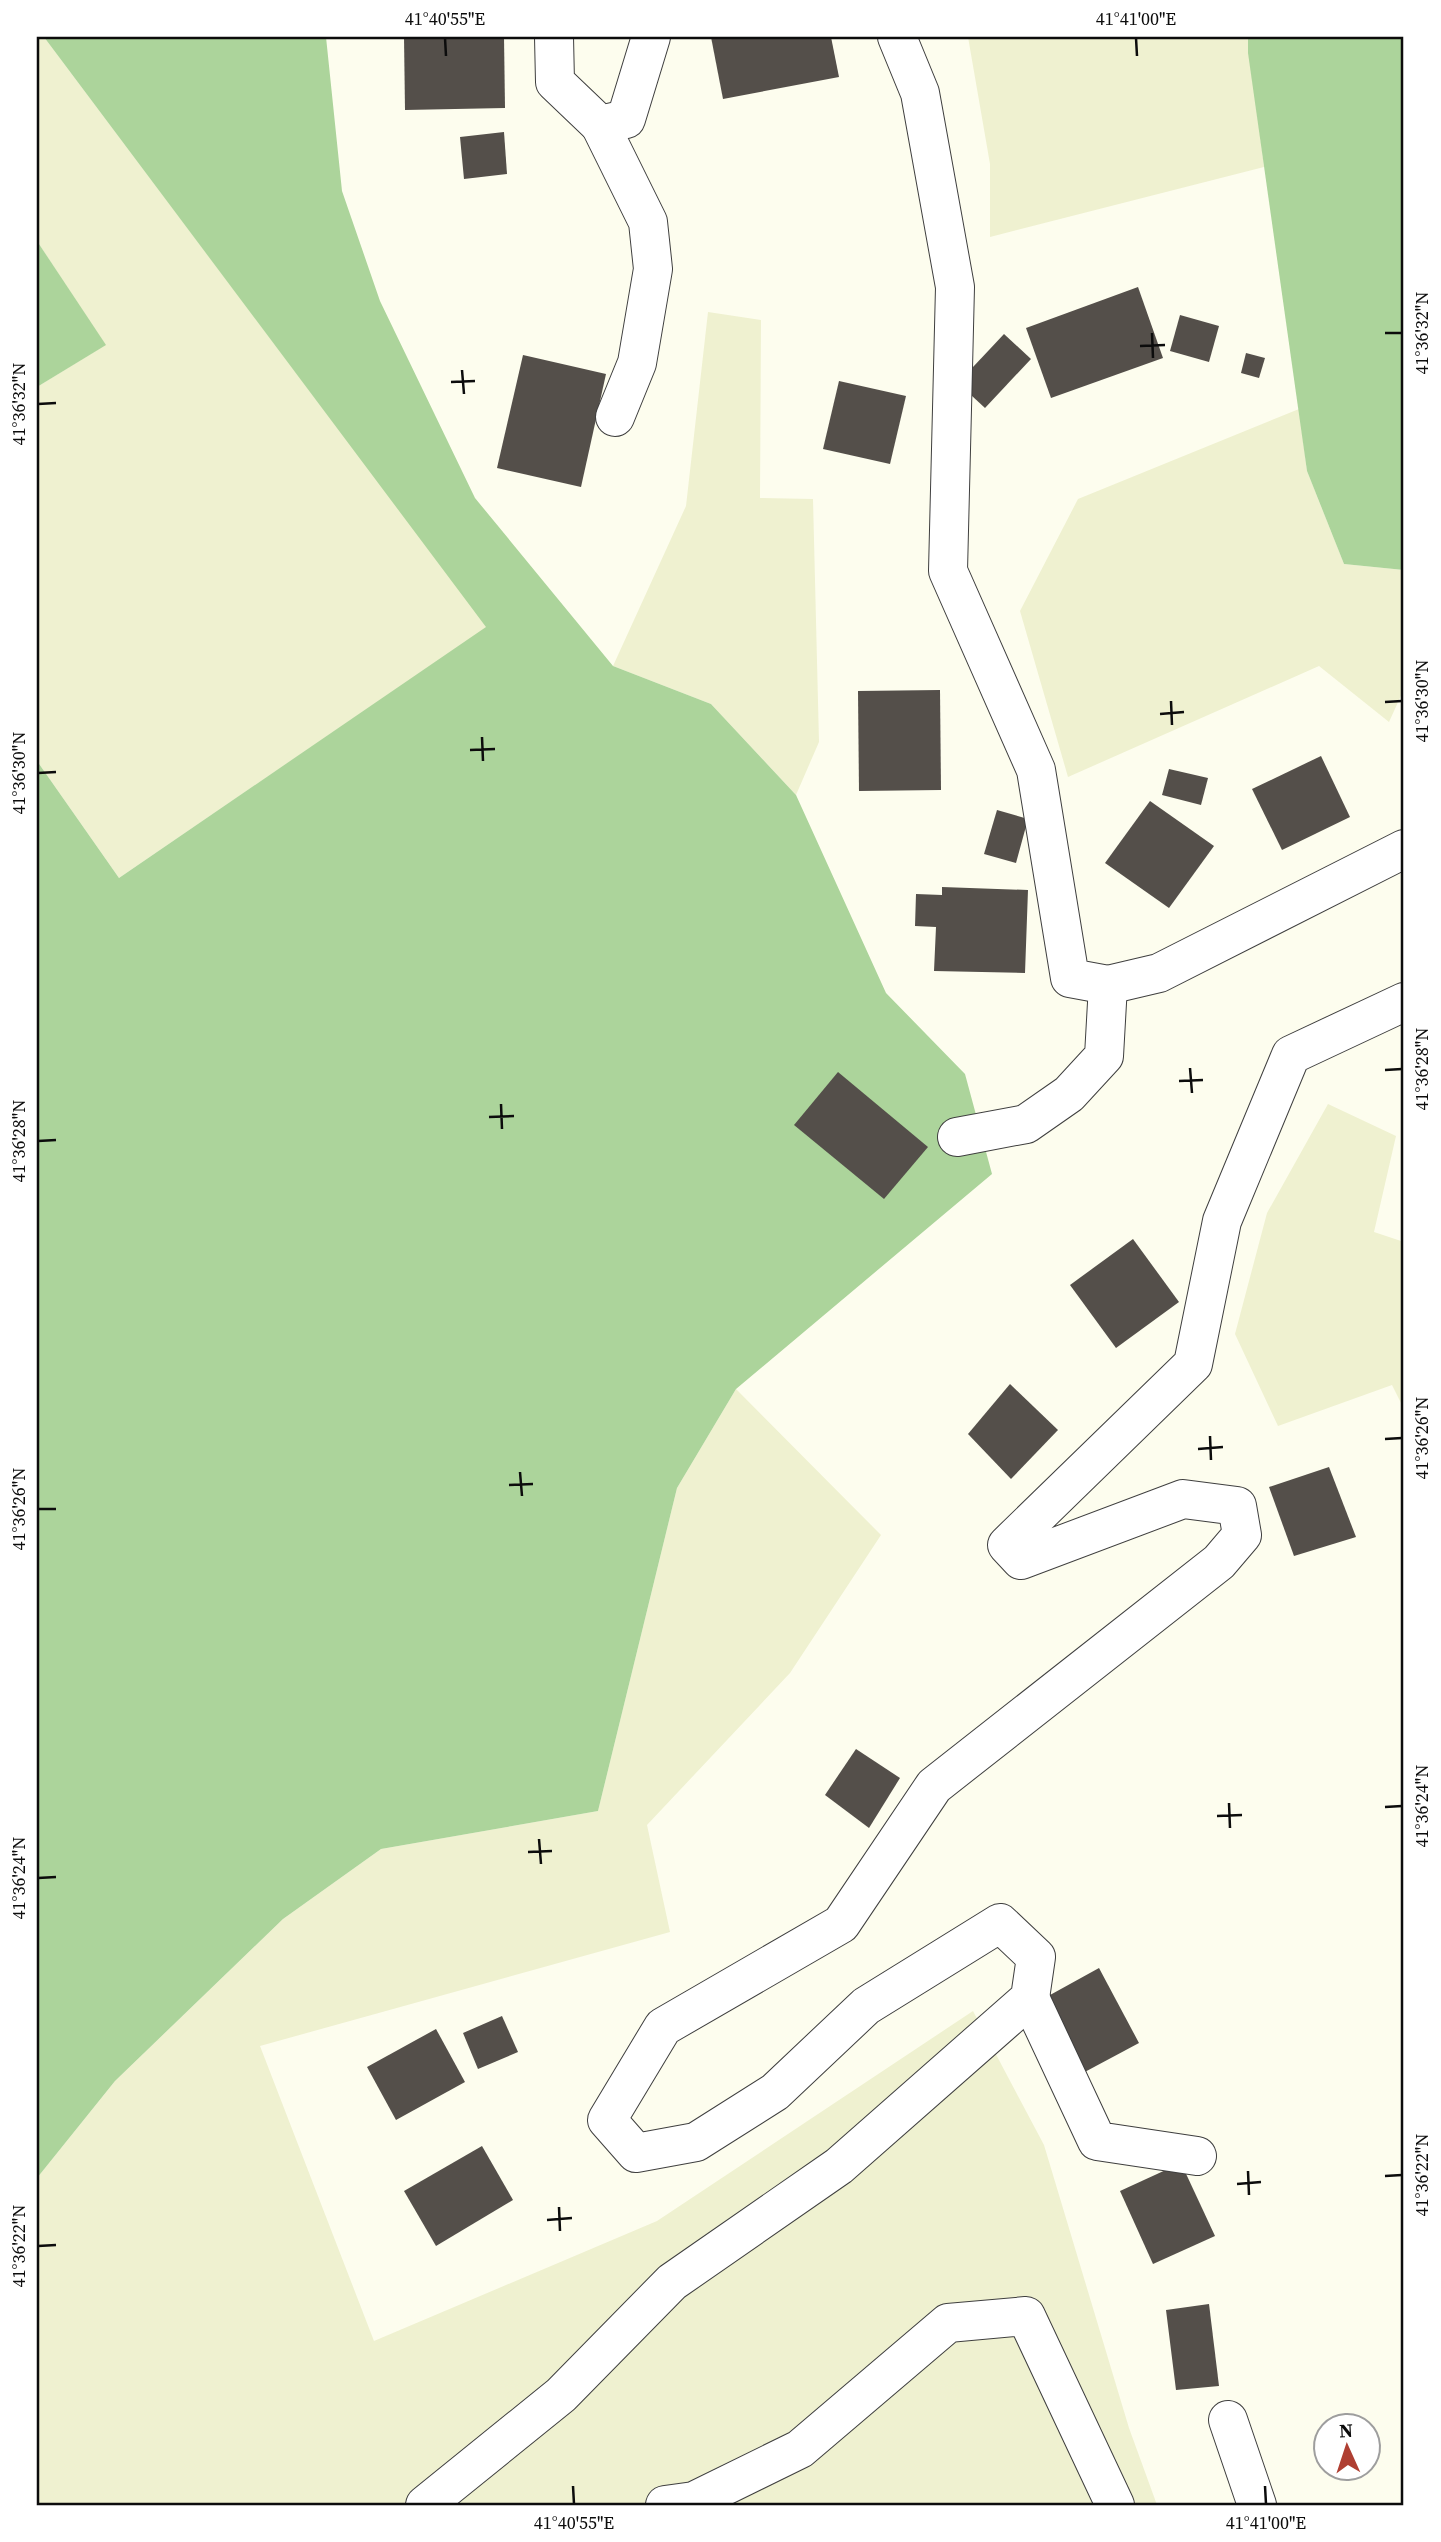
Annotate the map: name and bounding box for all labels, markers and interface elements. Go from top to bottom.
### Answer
text: 41°40'55"E [405,6,485,31]
text: 41°41'00"E [1096,6,1176,31]
text: 41°36'32"N [1409,292,1434,374]
text: 41°36'32"N [6,363,31,445]
text: 41°36'30"N [1409,660,1434,742]
text: 41°36'30"N [6,732,31,814]
text: 41°36'28"N [1409,1028,1434,1110]
text: 41°36'28"N [6,1100,31,1182]
text: 41°36'26"N [1409,1397,1434,1479]
text: 41°36'26"N [6,1468,31,1550]
text: 41°36'24"N [1409,1765,1434,1847]
text: 41°36'24"N [6,1837,31,1919]
text: 41°36'22"N [1409,2134,1434,2216]
text: 41°36'22"N [6,2205,31,2287]
north arrow [1312,2412,1382,2482]
text: N [1339,2417,1354,2443]
text: 41°40'55"E [534,2510,614,2535]
text: 41°41'00"E [1226,2510,1306,2535]

